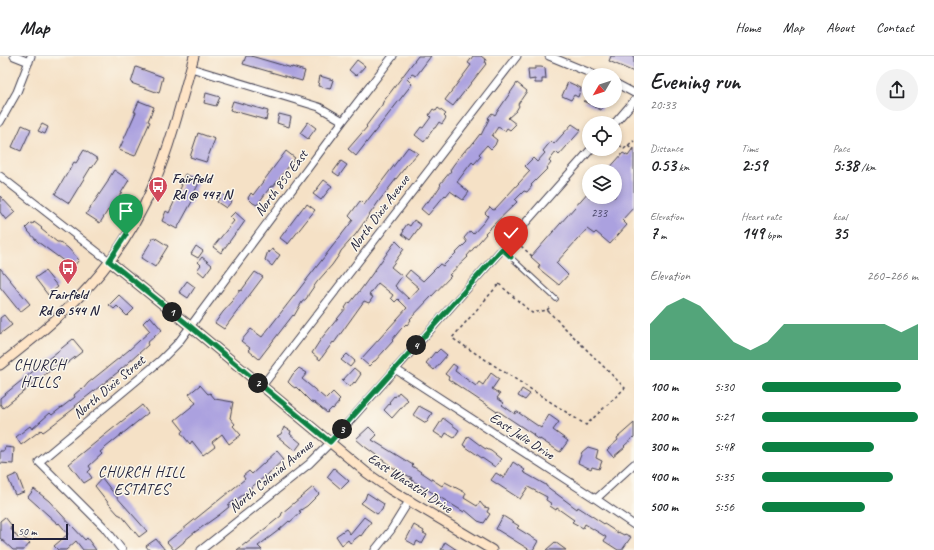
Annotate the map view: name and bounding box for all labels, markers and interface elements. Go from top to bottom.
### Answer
text: Map [20,16,50,40]
text: Home [735,19,761,36]
text: Map [783,19,804,36]
text: About [826,19,854,36]
text: Contact [876,19,914,36]
north arrow [582,68,622,108]
map controls [582,68,622,204]
text: Evening run [650,68,740,96]
button: share [876,69,918,111]
text: 20:33 [650,97,676,113]
button: locate [582,116,622,156]
text: Distance [650,141,683,155]
text: Time [741,141,758,155]
text: Pace [833,141,850,155]
street label: North 850 East [251,146,312,219]
text: 0.53 [650,155,676,176]
text: 2:59 [741,155,767,176]
text: 5:38 [833,155,859,176]
text: km [676,160,689,174]
text: /km [859,160,876,174]
button: layers [582,164,622,204]
place label: Fairfield Rd @ 447 N [172,170,234,203]
street label: North Dixie Avenue [345,170,414,254]
bus stop icon: Fairfield Rd @ 447 N [147,175,169,203]
pin [109,194,143,235]
icon: arrive [115,200,137,222]
house number: 233 [591,205,609,221]
text: Elevation [650,209,684,223]
text: Heart rate [741,209,781,223]
text: kcal [833,209,847,223]
pin [494,216,528,257]
icon: check [500,222,522,244]
text: 7 [650,223,658,244]
text: 149 [741,223,764,244]
text: 35 [833,223,848,244]
text: m [658,228,666,242]
text: bpm [764,228,782,242]
bus stop icon: Fairfield Rd @ 544 N [57,257,79,285]
text: Elevation [650,268,690,284]
text: 260–266 m [867,268,918,284]
place label: Fairfield Rd @ 544 N [38,286,100,319]
pin: 1 [162,302,182,322]
text: 1 [170,305,174,319]
pin: 4 [406,335,426,355]
text: 4 [414,338,418,352]
street label: North Dixie Street [70,351,150,422]
district label: CHURCH HILLS [14,356,68,392]
pin: 2 [248,373,268,393]
text: 2 [256,376,260,390]
text: 100 m [650,379,678,395]
text: 5:30 [714,379,734,395]
street label: East Julie Drive [486,409,559,464]
text: 200 m [650,409,678,425]
text: 5:21 [714,409,734,425]
pin: 3 [332,419,352,439]
text: 3 [340,422,344,436]
street label: North Colonial Avenue [226,435,317,516]
text: 300 m [650,439,678,455]
text: 5:48 [714,439,734,455]
street label: East Wasatch Drive [365,449,457,517]
district label: CHURCH HILL ESTATES [98,463,186,499]
text: 400 m [650,469,678,485]
text: 5:35 [714,469,734,485]
text: 500 m [650,499,678,515]
text: 5:56 [714,499,734,515]
scale bar [12,522,68,541]
text: 50 m [18,524,37,538]

